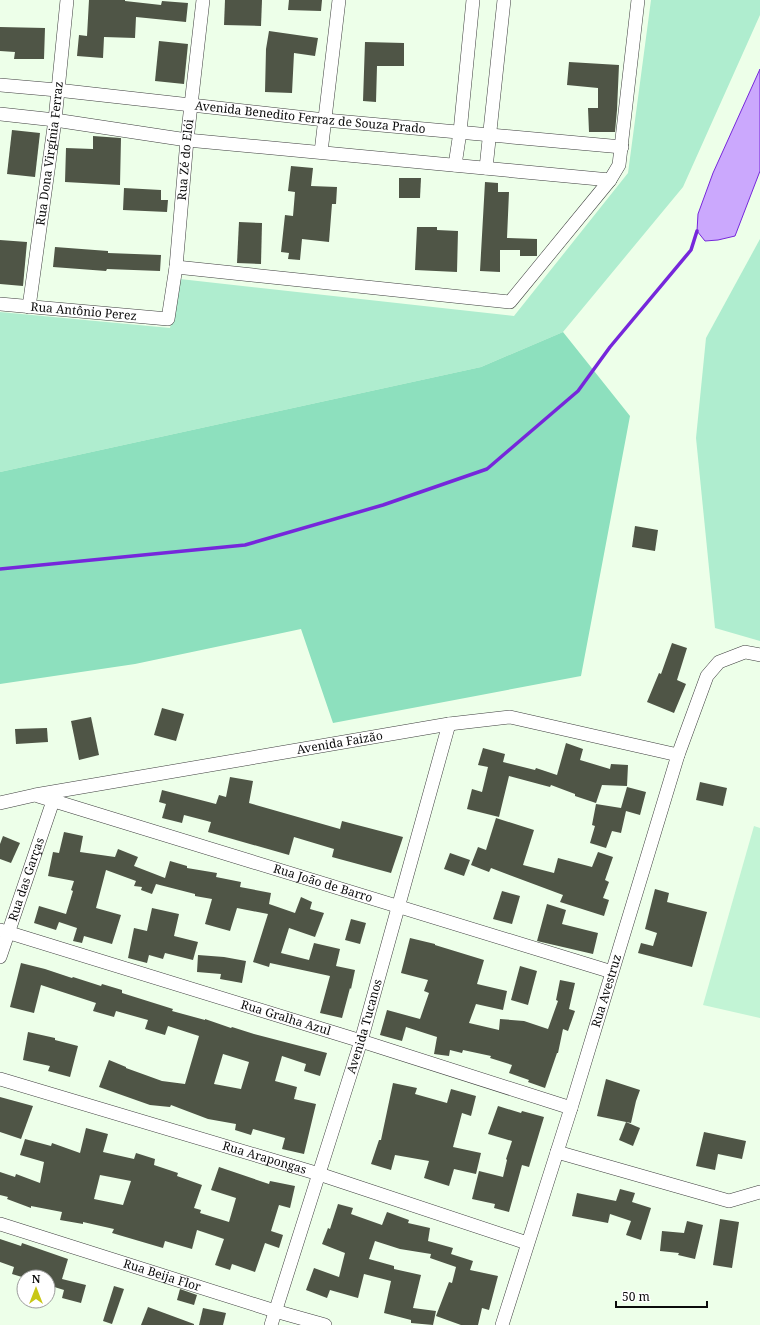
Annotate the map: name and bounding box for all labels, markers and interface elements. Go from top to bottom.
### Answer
street label: Rua Dona Virgínia Ferraz [31,81,67,226]
street label: Avenida Benedito Ferraz de Souza Prado [194,97,427,137]
street label: Rua Zé do Elói [173,118,197,201]
street label: Rua Antônio Perez [30,298,137,324]
street label: Avenida Faizão [295,727,384,758]
street label: Rua das Garças [4,835,48,923]
street label: Rua João de Barro [271,860,375,906]
street label: Rua Avestruz [587,952,625,1029]
street label: Avenida Tucanos [342,977,386,1076]
street label: Rua Gralha Azul [239,996,333,1039]
street label: Rua Arapongas [221,1137,309,1178]
street label: Rua Beija Flor [121,1255,203,1295]
north arrow [16,1269,56,1309]
text: N [32,1271,41,1286]
scale bar [616,1283,707,1309]
text: 50 m [622,1288,650,1305]

